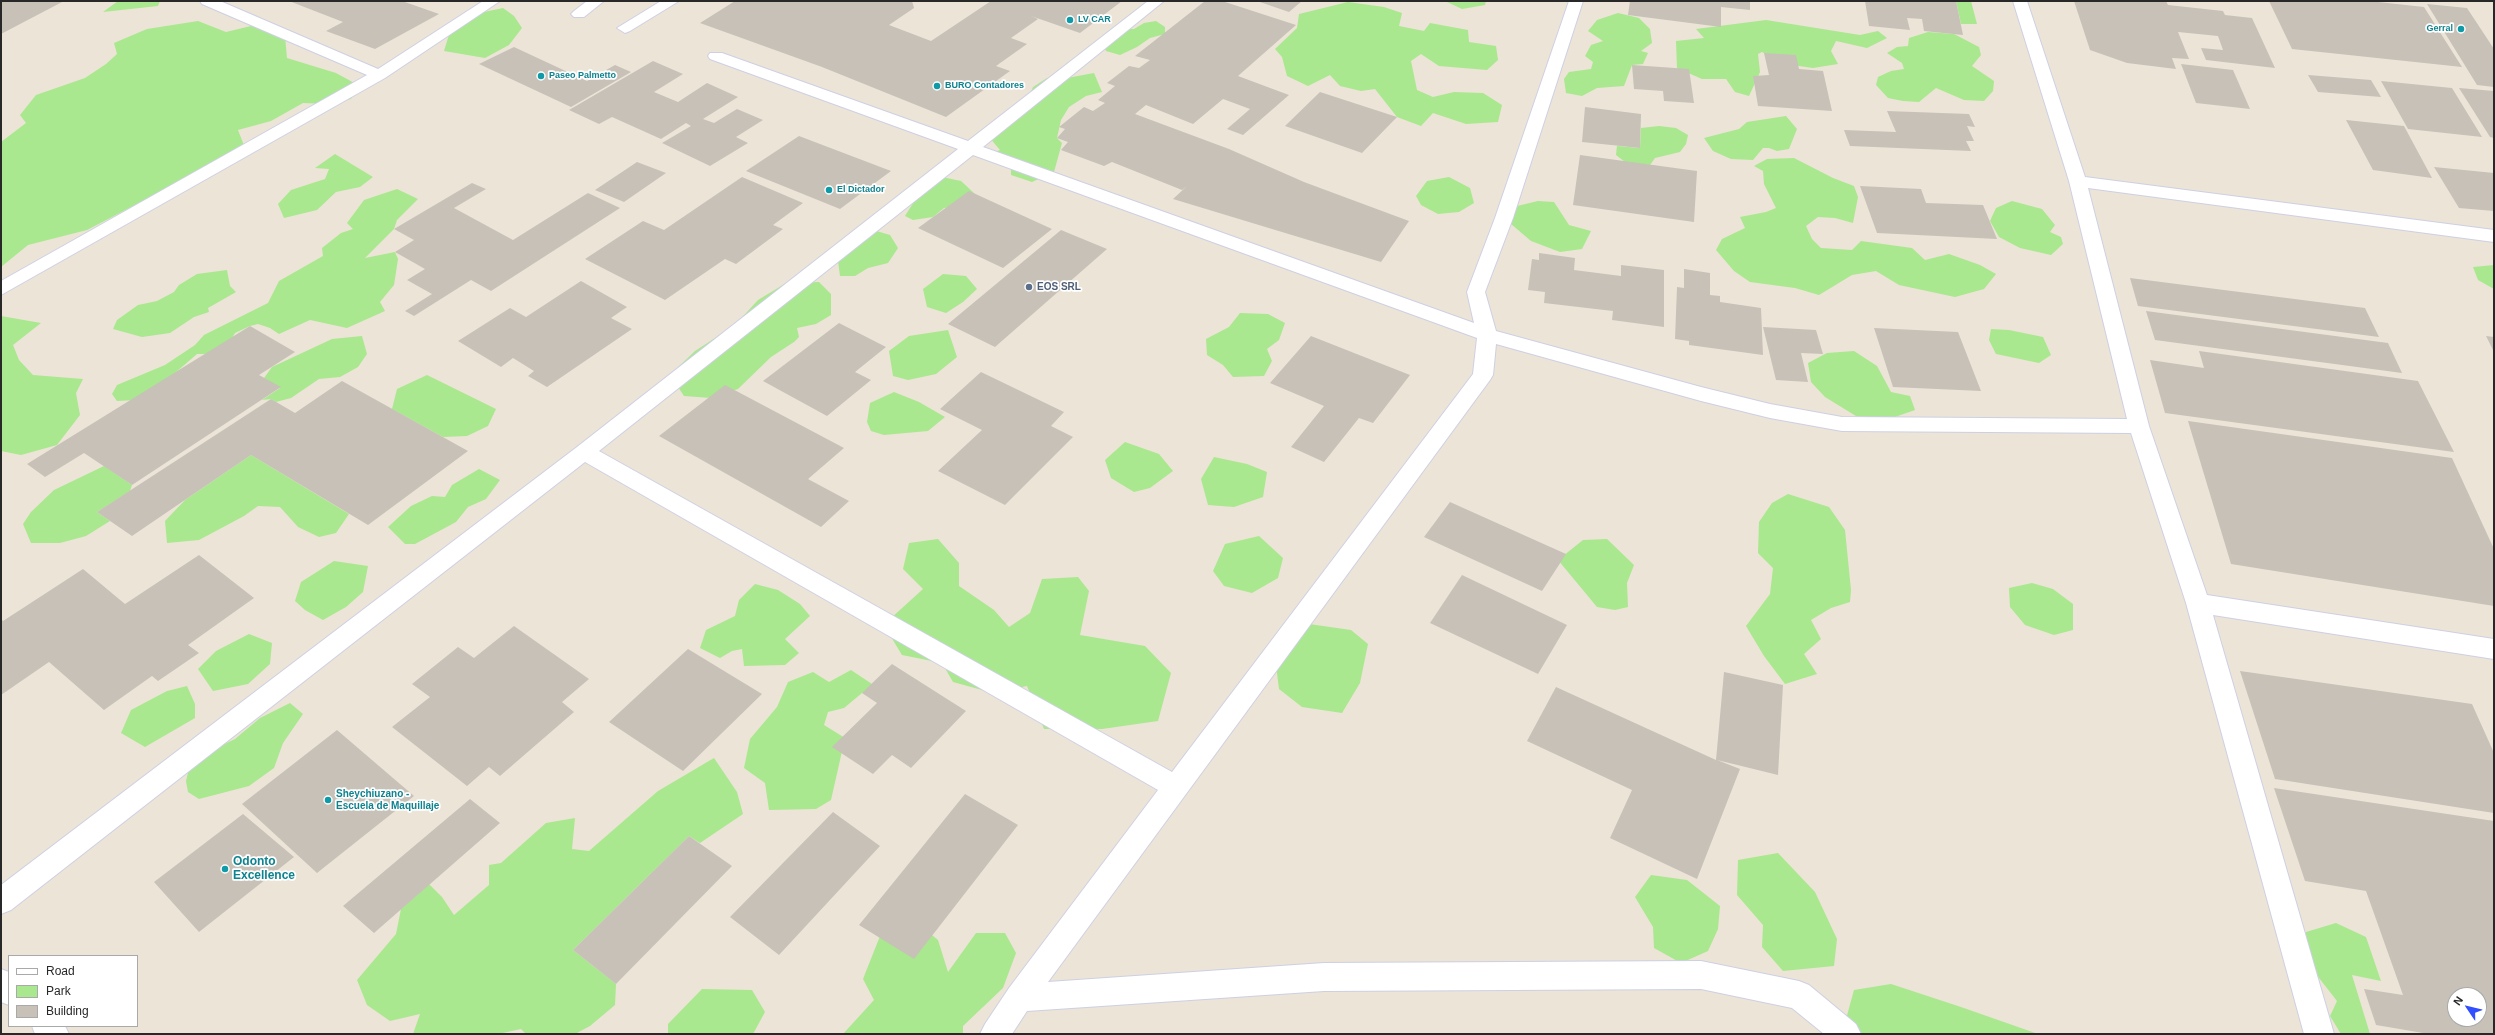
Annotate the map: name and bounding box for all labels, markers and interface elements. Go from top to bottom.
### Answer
marker: LV CAR [1065,15,1075,25]
place label: LV CAR [1078,15,1111,25]
place label: Gerral [2426,24,2453,34]
marker: Gerral [2456,24,2466,34]
marker: Paseo Palmetto [536,71,546,81]
place label: Paseo Palmetto [549,71,616,81]
marker: BURO Contadores [932,81,942,91]
place label: BURO Contadores [945,81,1024,91]
marker: El Dictador [824,185,834,195]
place label: El Dictador [837,185,885,195]
place label: EOS SRL [1037,281,1081,293]
marker: EOS SRL [1024,282,1034,292]
place label: Sheychiuzano - Escuela de Maquillaje [336,788,439,812]
marker: Sheychiuzano - Escuela de Maquillaje [323,795,333,805]
place label: Odonto Excellence [233,855,295,883]
marker: Odonto Excellence [220,864,230,874]
legend [8,955,138,1027]
text: Road [46,964,75,978]
text: Park [46,984,71,998]
north arrow [2447,987,2487,1027]
text: N [2451,994,2465,1007]
text: Building [46,1004,89,1018]

